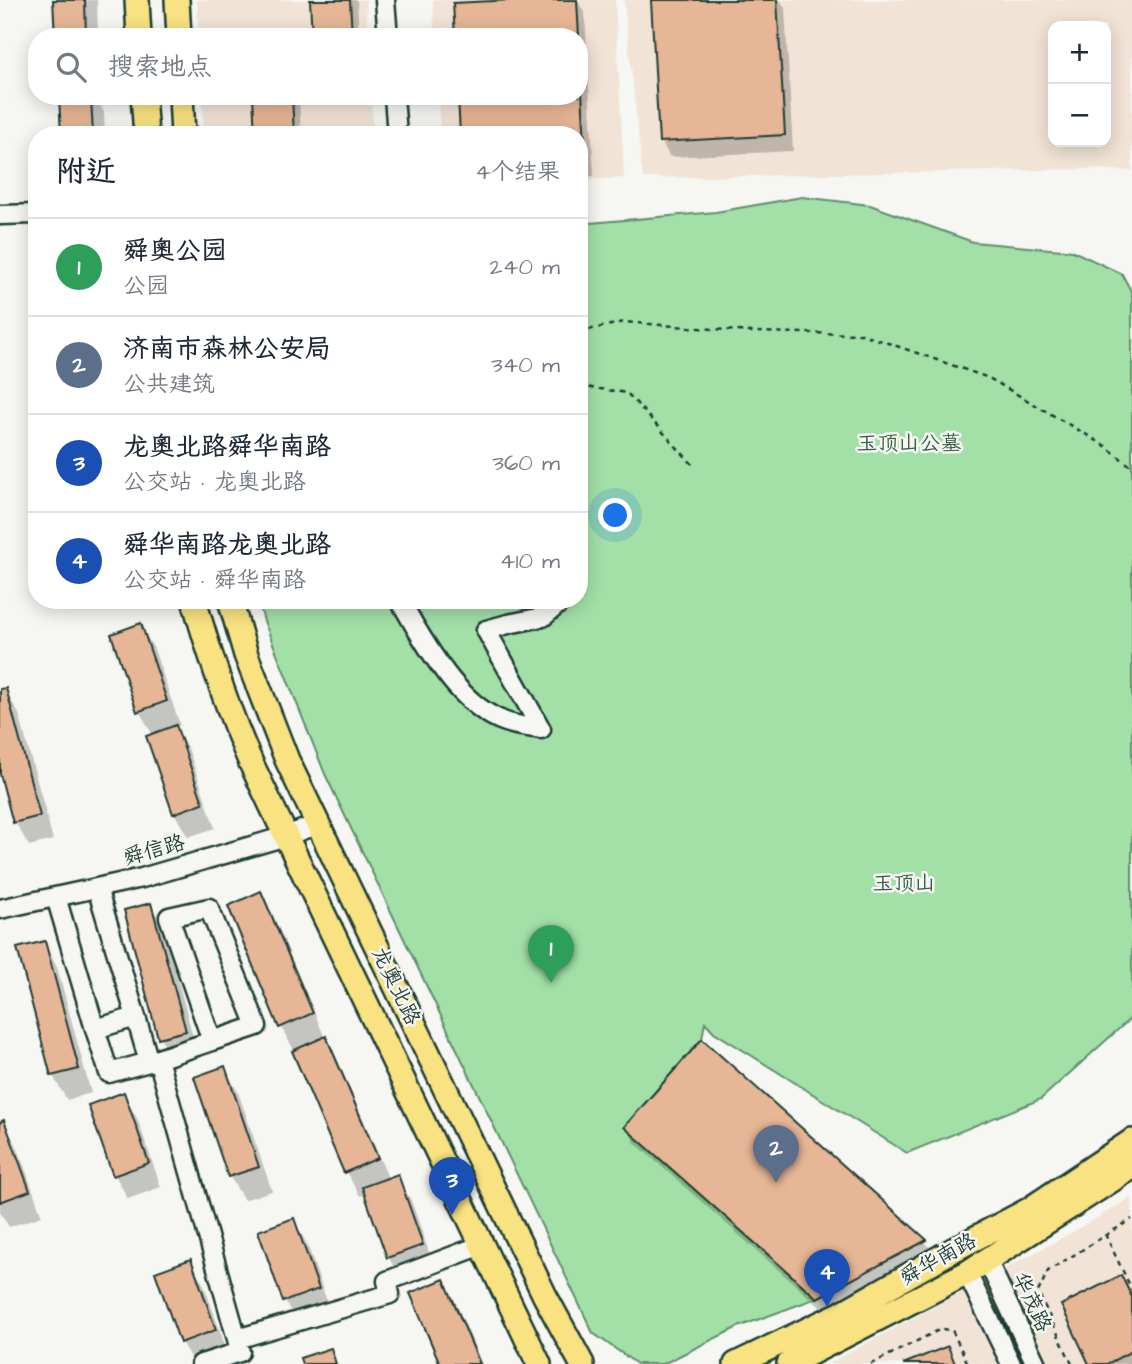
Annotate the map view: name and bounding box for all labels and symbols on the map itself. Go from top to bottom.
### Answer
park label: 玉顶山公墓 [857,429,962,458]
your location [598,498,632,532]
street label: 舜信路 [120,828,188,872]
park label: 玉顶山 [873,869,936,898]
pin: 1 [528,925,574,983]
street label: 龙奥北路 [365,942,427,1030]
pin: 2 [753,1125,799,1183]
pin: 3 [429,1157,475,1215]
street label: 舜华南路 [894,1226,982,1292]
pin: 4 [804,1249,850,1307]
street label: 华茂路 [1006,1267,1058,1337]

